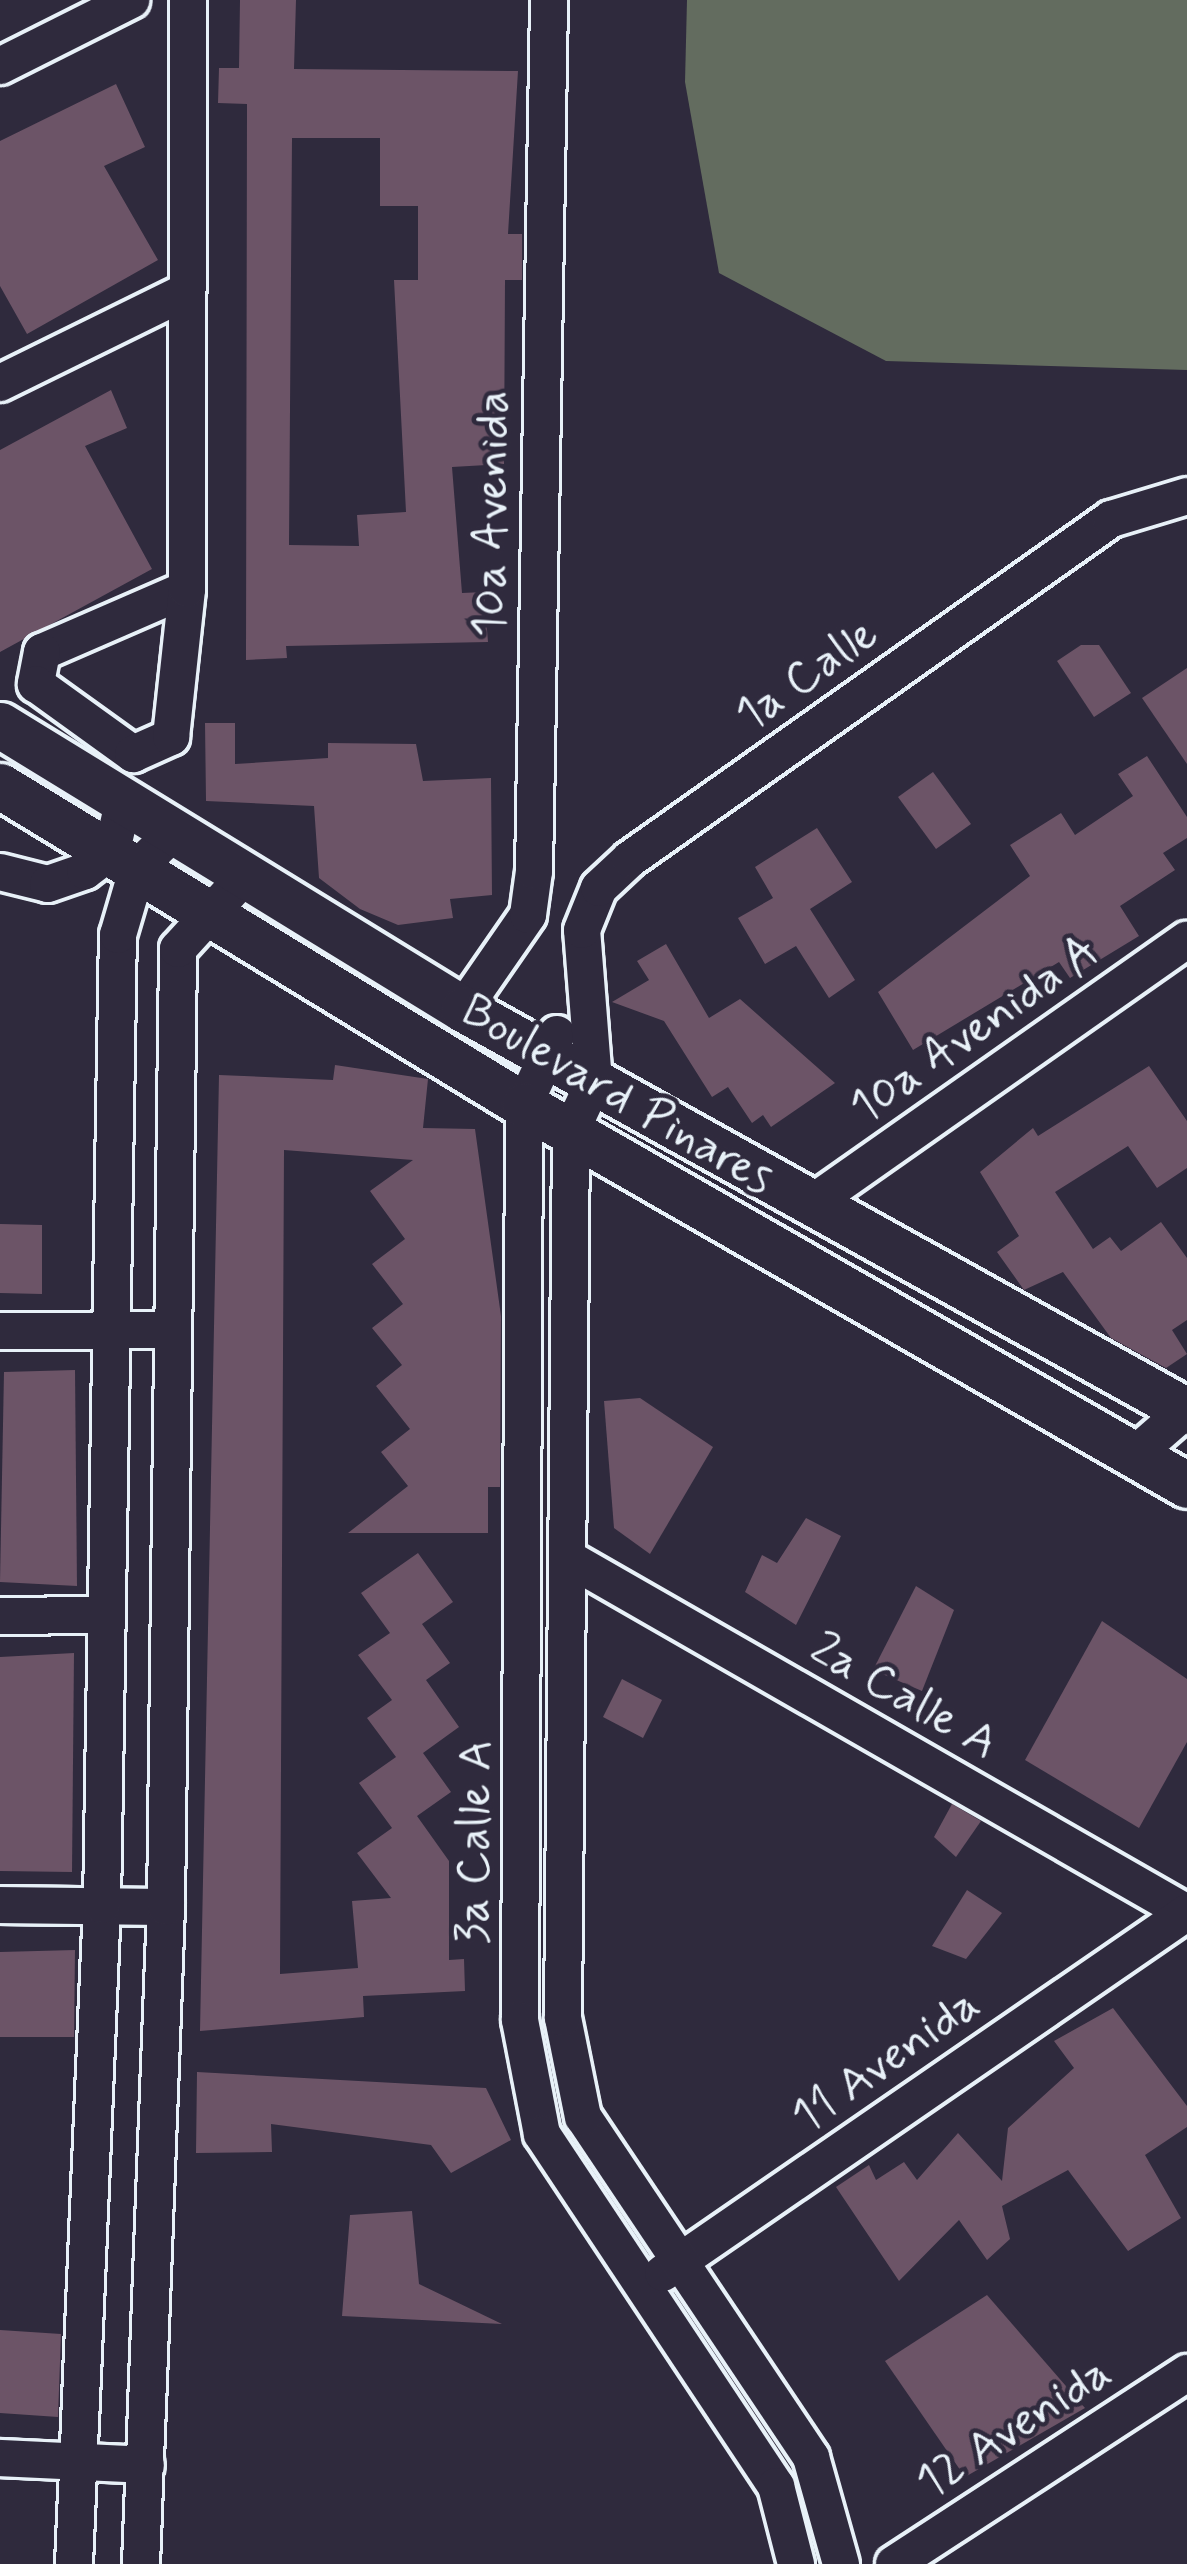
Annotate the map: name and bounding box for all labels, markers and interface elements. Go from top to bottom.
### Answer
street label: 10a Avenida [461,390,523,638]
street label: 1a Calle [724,605,890,745]
street label: 10a Avenida A [839,923,1111,1137]
street label: Boulevard Pinares [449,982,785,1208]
street label: 2a Calle A [799,1619,1009,1773]
street label: 3a Calle A [444,1738,506,1946]
street label: 11 Avenida [781,1975,991,2147]
street label: 12 Avenida [906,2344,1122,2512]

